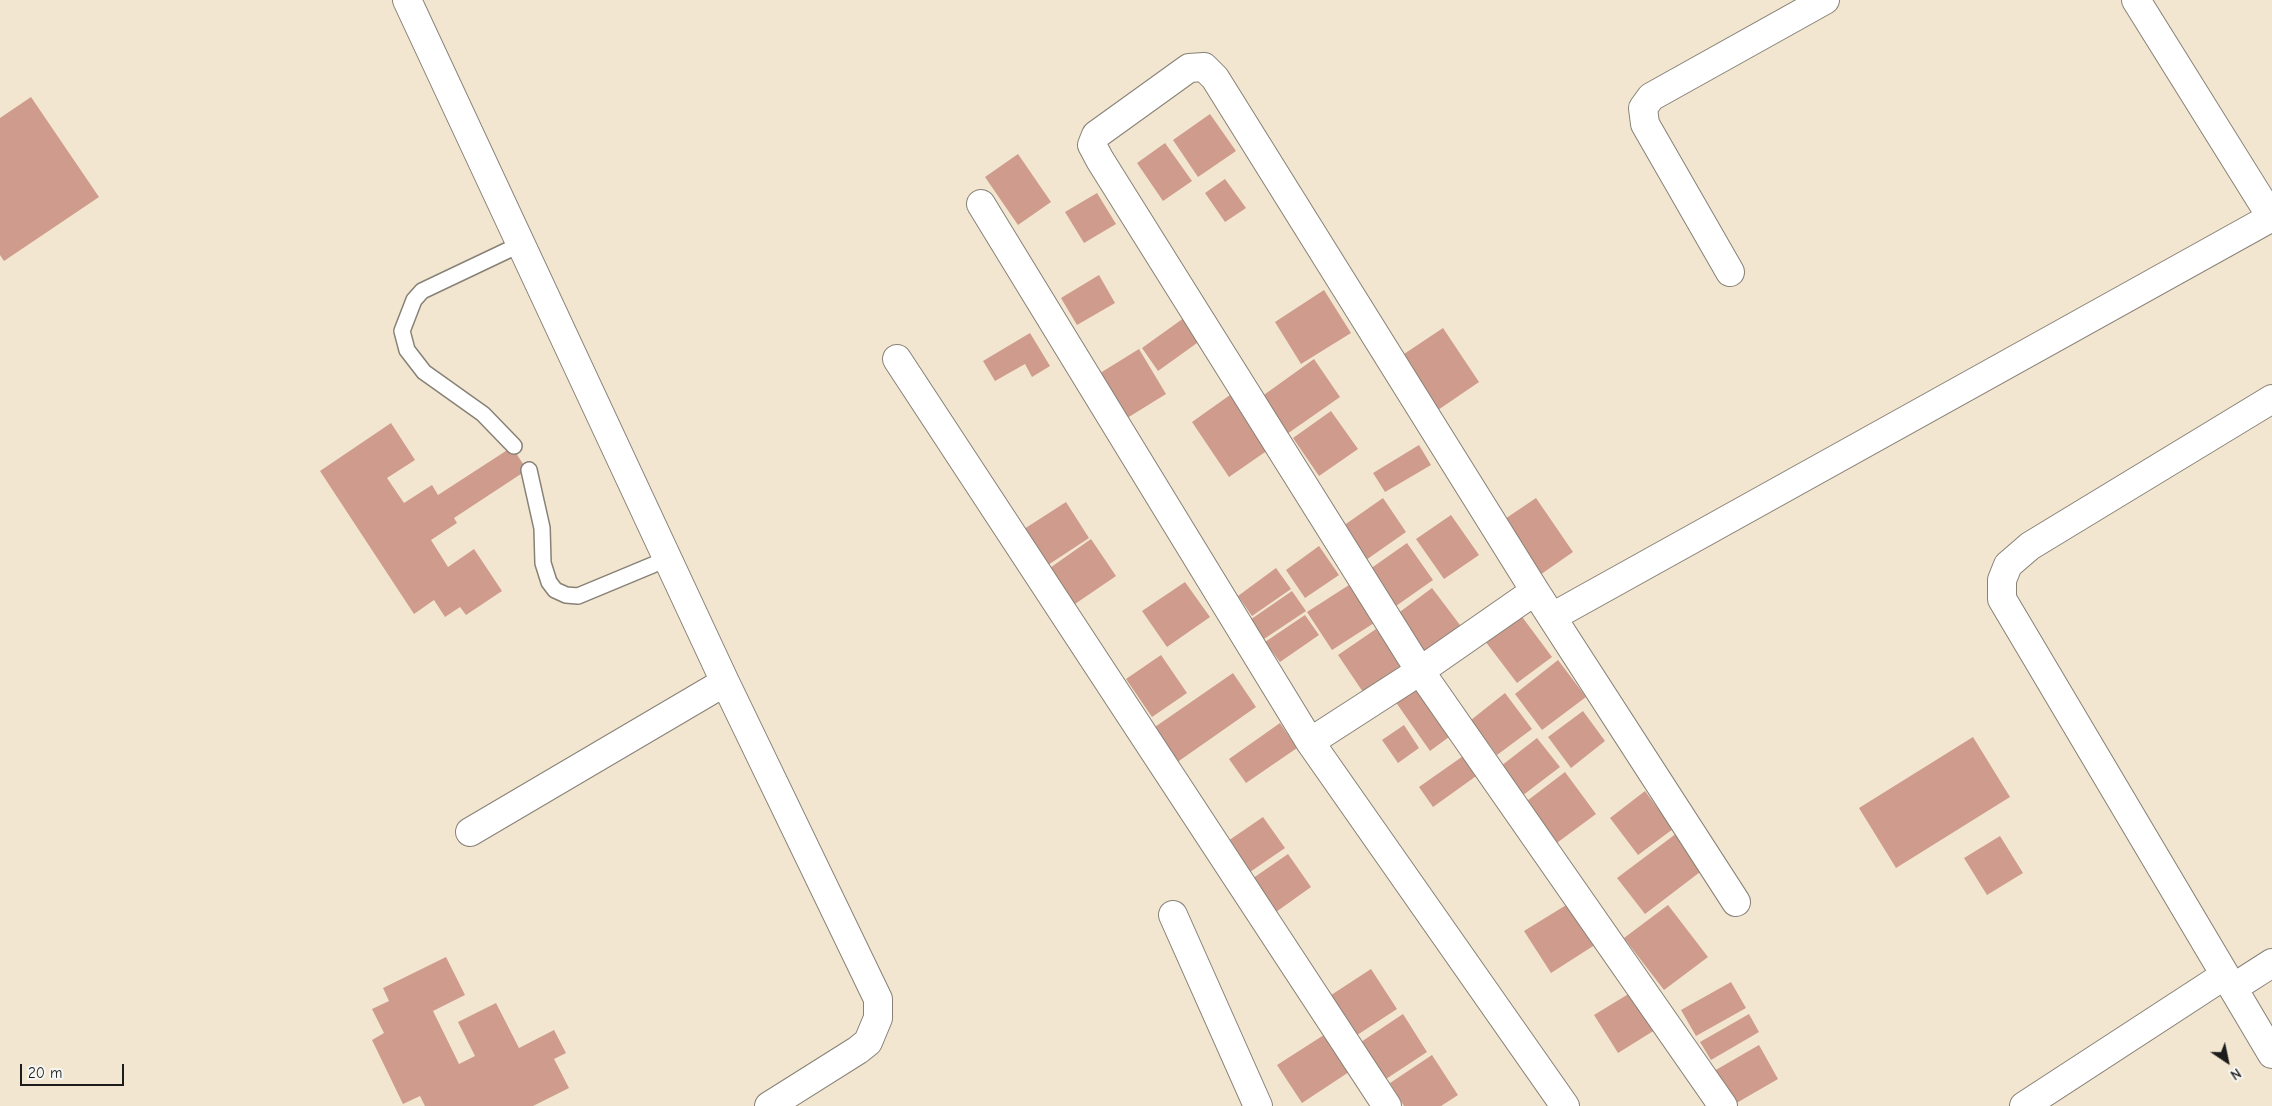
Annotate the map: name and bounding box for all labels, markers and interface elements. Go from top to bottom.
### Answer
north arrow [2202,1036,2252,1086]
scale bar [22,1054,126,1086]
text: 20 m [28,1064,62,1082]
text: N [2227,1064,2244,1083]

